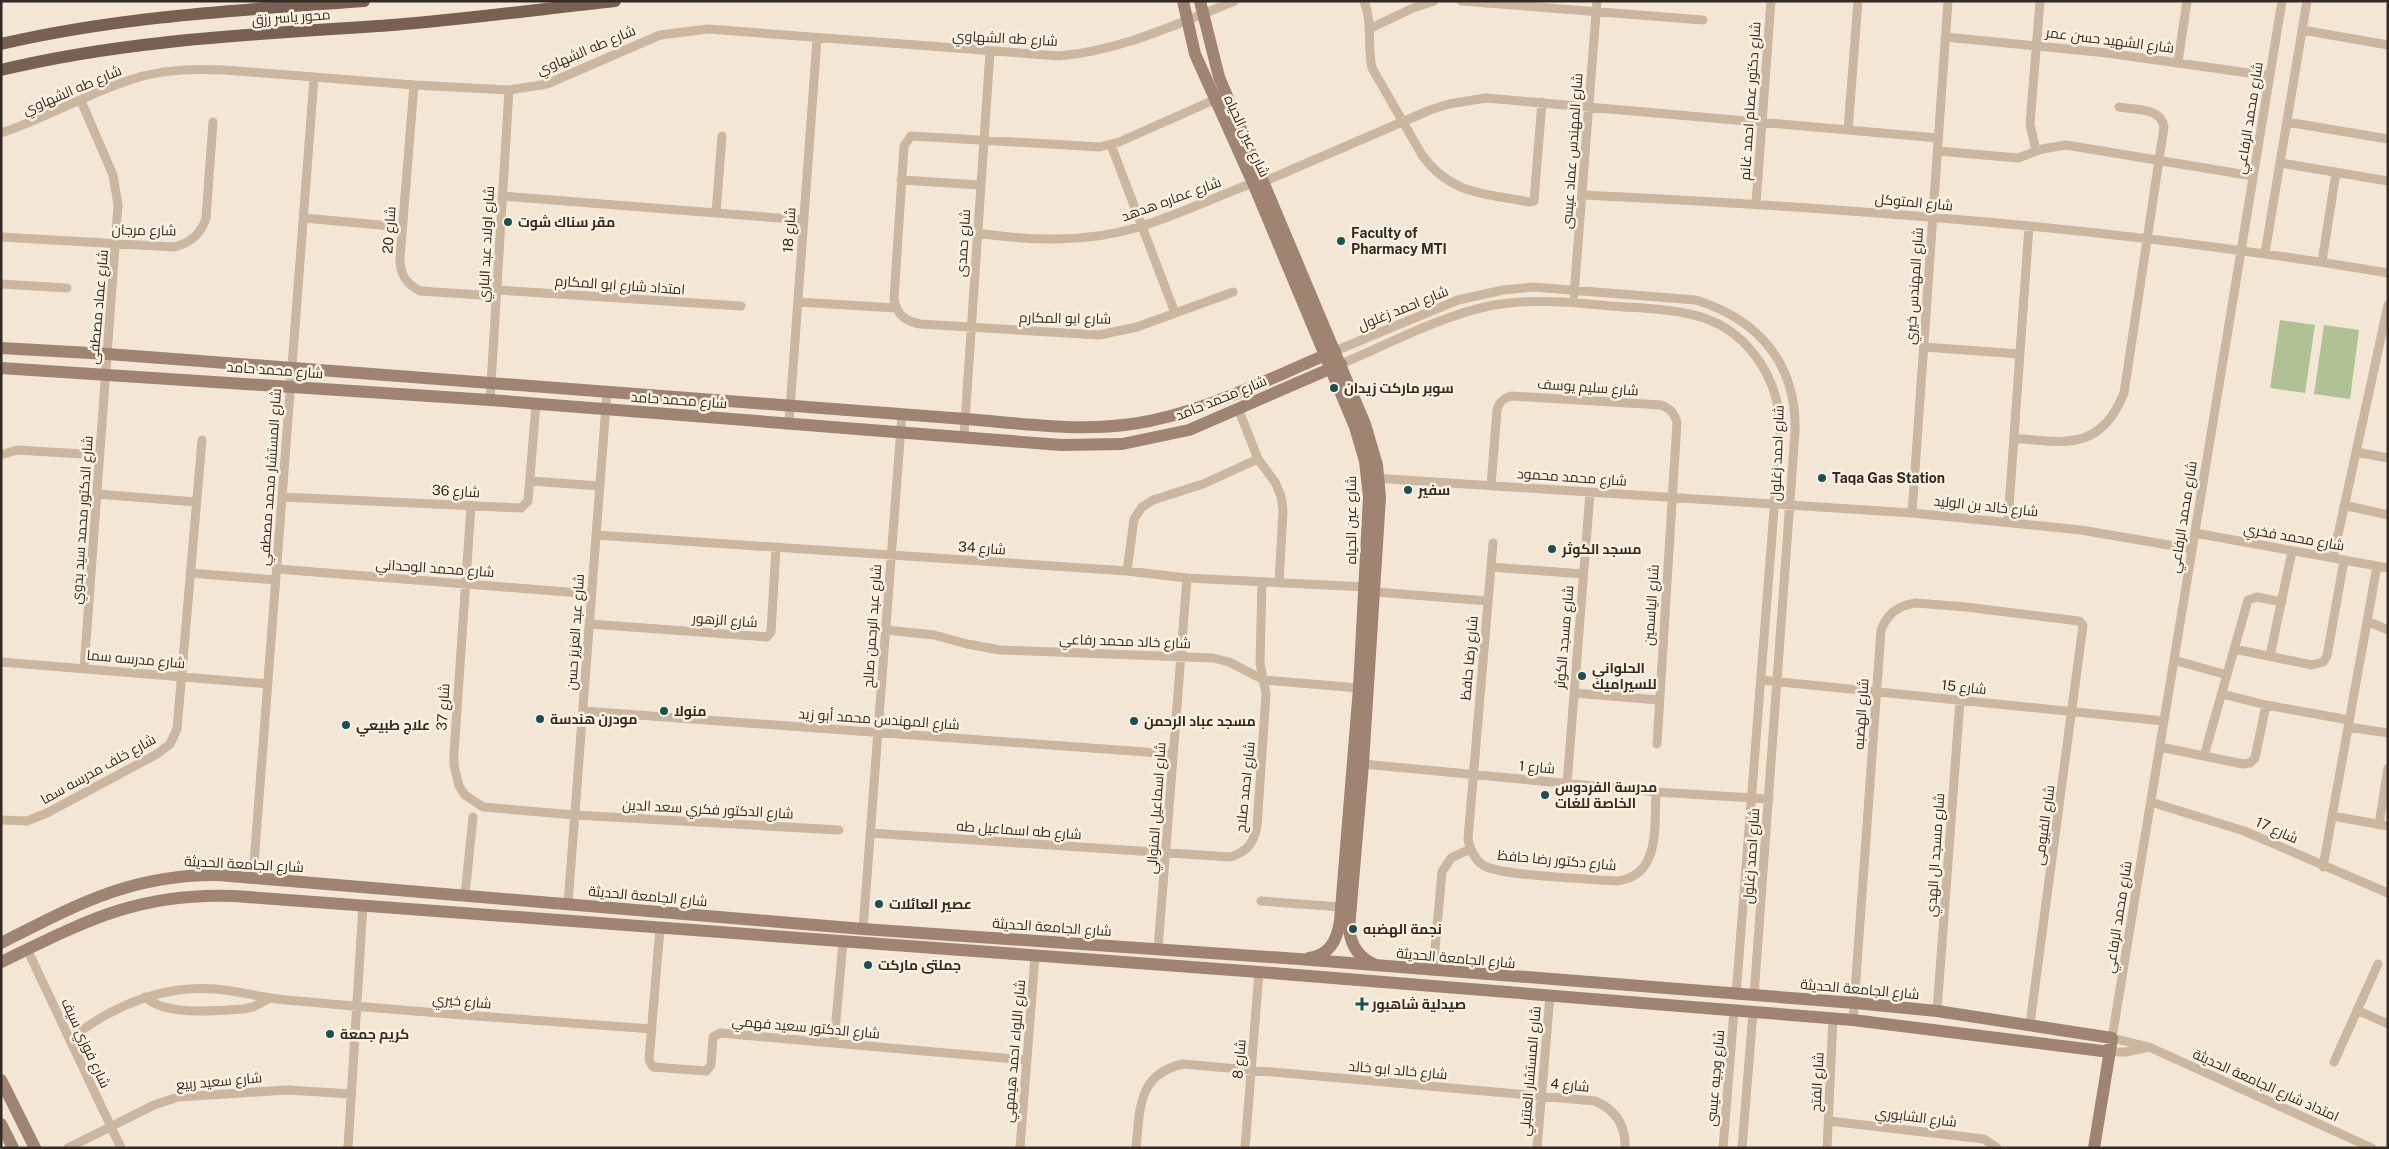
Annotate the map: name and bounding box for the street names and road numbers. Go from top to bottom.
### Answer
street label: محور ياسر رزق [251,6,331,29]
street label: شارع دكتور عصام احمد غانم [1736,21,1766,181]
street label: شارع طه الشهاوي [534,22,639,82]
street label: شارع الشهيد حسن عمر [2044,24,2175,57]
street label: شارع طه الشهاوي [952,27,1058,53]
street label: شارع محمد الرفاعي [2232,61,2270,176]
street label: شارع طه الشهاوي [20,62,125,122]
street label: شارع المهندس عماد عيسى [1559,72,1586,230]
street label: شارع عين الحياه [1220,92,1273,180]
street label: شارع عماره هدهد [1119,174,1223,225]
street label: شارع اولاد عبد الباري [475,185,501,303]
street label: شارع المتوكل [1874,191,1954,214]
street label: شارع 20 [379,206,400,254]
street label: شارع 18 [779,207,800,253]
street label: شارع حمدى [953,209,974,277]
street label: شارع مرجان [111,221,177,240]
street label: شارع المهندس خيري [1902,227,1930,345]
street label: شارع عماد مصطفى [85,249,112,365]
street label: امتداد شارع ابو المكارم [554,272,686,300]
street label: شارع احمد زغلول [1355,283,1451,334]
street label: شارع ابو المكارم [1019,309,1111,329]
street label: شارع محمد حامد [226,359,324,382]
street label: شارع محمد حامد [1173,372,1269,424]
street label: شارع سليم يوسف [1537,375,1639,401]
street label: شارع المستشار محمد مصطفي [256,388,288,566]
street label: شارع محمد حامد [630,389,728,412]
street label: شارع احمد زغلول [1767,405,1788,501]
street label: شارع الدكتور محمد سيد بدوي [68,435,100,605]
street label: شارع محمد الرفاعي [2166,460,2204,575]
street label: شارع محمد محمود [1516,465,1627,490]
street label: شارع عين الحياه [1343,476,1360,564]
street label: شارع 36 [432,482,480,501]
street label: شارع خالد بن الوليد [1933,493,2039,520]
street label: شارع محمد فخري [2242,520,2346,558]
street label: شارع 34 [957,538,1007,559]
street label: شارع محمد الوحداني [375,556,495,584]
street label: شارع عبد الرحمن صالح [860,563,885,689]
street label: شارع الياسمين [1640,564,1663,646]
street label: شارع عبد العزيز حسن [563,573,588,691]
street label: شارع مسجد الكوثر [1551,585,1577,690]
street label: شارع الزهور [691,610,758,631]
street label: شارع رضا حافظ [1457,615,1482,701]
street label: شارع خالد محمد رفاعي [1059,631,1191,655]
street label: شارع مدرسه سما [86,647,186,672]
street label: شارع 15 [1941,677,1987,698]
street label: شارع الهضبه [1851,678,1872,750]
street label: شارع 37 [433,683,454,731]
street label: شارع المهندس محمد أبو زيد [798,704,960,734]
street label: شارع خلف مدرسه سما [38,731,159,808]
street label: شارع اسماعيل المنوالي [1143,741,1173,875]
street label: شارع احمد صلاح [1232,741,1259,833]
street label: شارع 1 [1518,757,1556,778]
street label: شارع الفيومى [2030,784,2059,866]
street label: شارع مسجد ال الهدي [1923,792,1951,918]
street label: شارع الدكتور فكري سعد الدين [622,797,794,825]
street label: شارع احمد زغلول [1740,808,1763,905]
street label: شارع 17 [2253,814,2301,847]
street label: شارع طه اسماعيل طه [956,818,1082,843]
street label: شارع دكتور رضا حافظ [1497,847,1617,874]
street label: شارع الجامعة الحديثة [184,853,304,876]
street label: شارع محمد الرفاعي [2101,860,2139,975]
street label: شارع الجامعة الحديثة [588,883,708,910]
street label: شارع الجامعة الحديثة [992,915,1112,940]
street label: شارع الجامعة الحديثة [1396,945,1516,972]
street label: شارع الجامعة الحديثة [1800,976,1920,1003]
street label: شارع اللواء احمد هيمهي [1000,979,1032,1124]
street label: شارع خيري [431,990,492,1016]
street label: شارع فوزي سيف [55,996,114,1092]
street label: شارع المستشار العنتبلي [1516,1005,1548,1137]
street label: شارع الدكتور سعيد فهمي [731,1013,881,1045]
street label: شارع وجيه عيسى [1703,1029,1728,1127]
street label: شارع 8 [1229,1039,1250,1080]
street label: امتداد شارع الجامعة الحديثة [2190,1046,2341,1125]
street label: شارع الفتح [1807,1052,1828,1112]
street label: شارع خالد ابو خالد [1348,1058,1448,1083]
street label: شارع سعيد ربيع [175,1069,263,1094]
street label: شارع 4 [1550,1075,1590,1096]
street label: شارع الشابوري [1874,1104,1958,1134]

